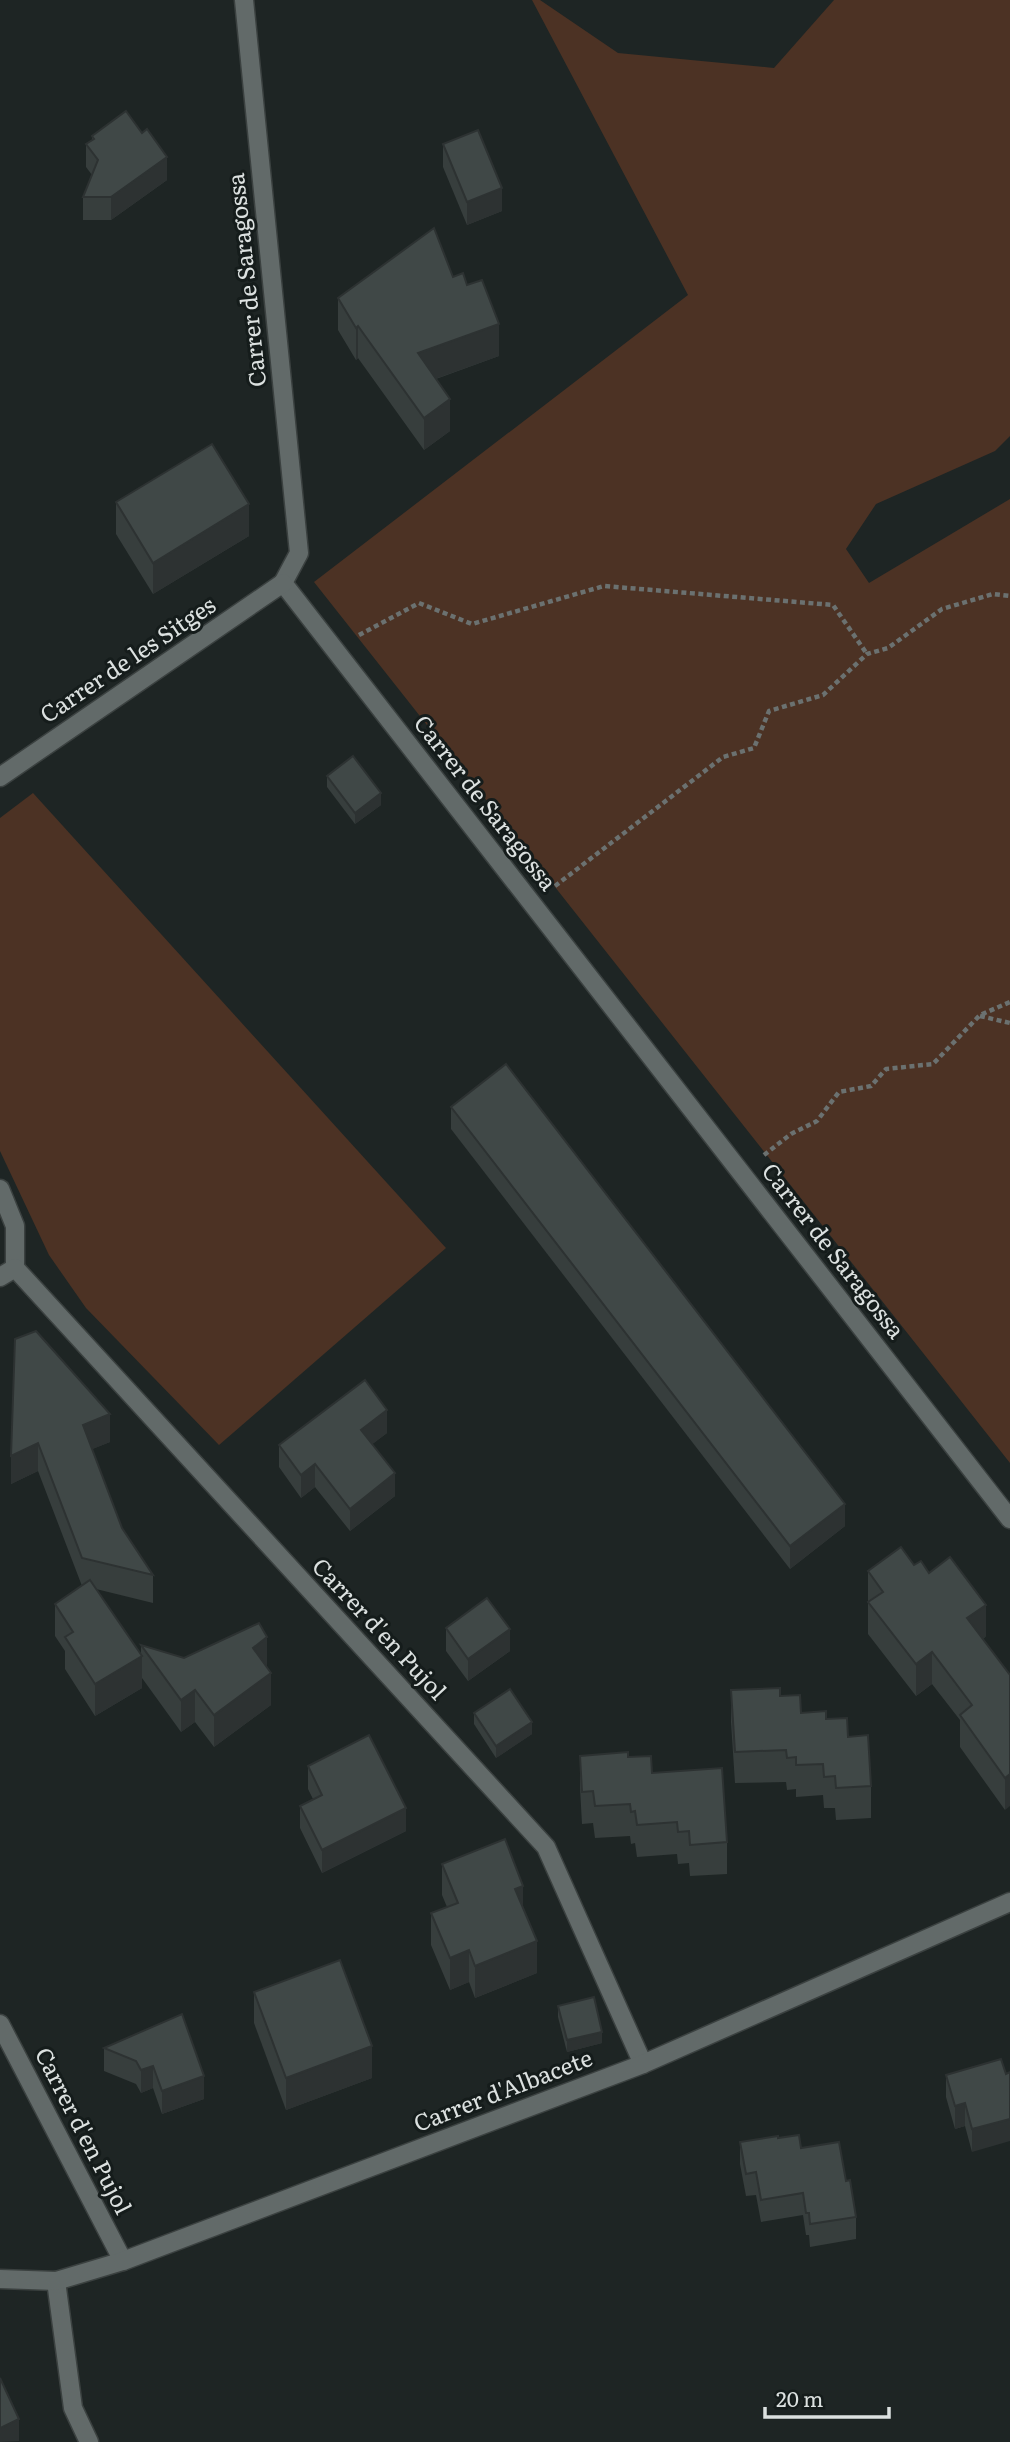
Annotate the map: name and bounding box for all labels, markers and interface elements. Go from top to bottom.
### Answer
street label: Carrer de Saragossa [217,171,273,389]
street label: Carrer de les Sitges [32,587,222,730]
street label: Carrer de Saragossa [407,707,566,897]
street label: Carrer de Saragossa [755,1155,914,1345]
street label: Carrer d'en Pujol [305,1549,456,1707]
street label: Carrer d'Albacete [408,2039,597,2139]
street label: Carrer d'en Pujol [28,2041,142,2220]
scale bar [765,2376,889,2420]
text: 20 m [776,2382,823,2413]

